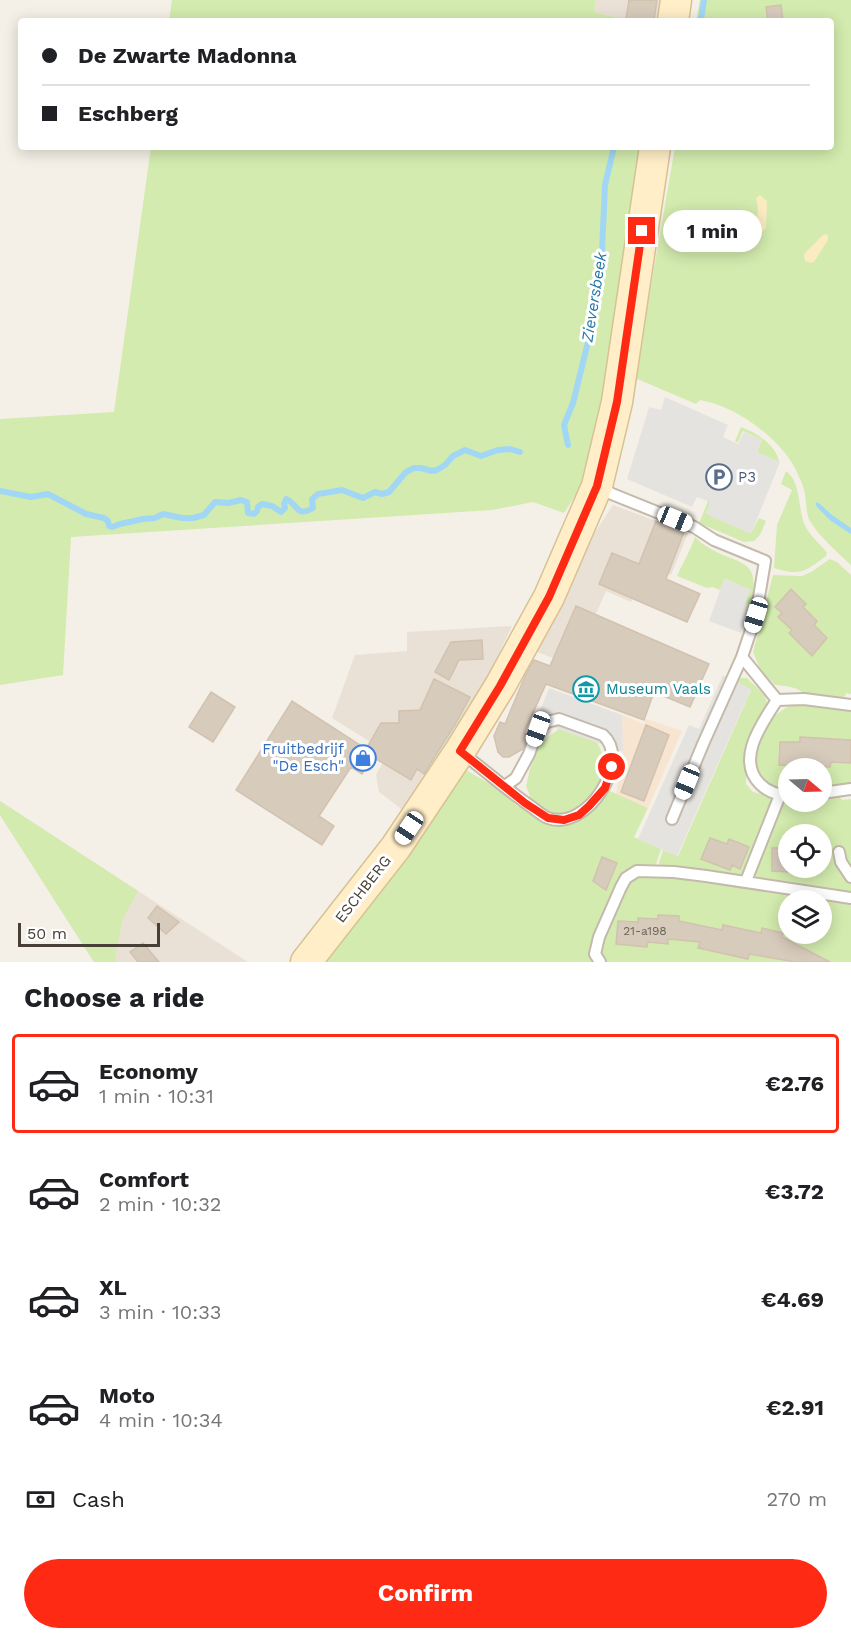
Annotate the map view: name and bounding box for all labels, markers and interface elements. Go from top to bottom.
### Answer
text: De Zwarte Madonna [78,43,296,68]
text: Eschberg [78,101,178,126]
callout: 1 min [663,210,762,252]
route end [628,217,655,244]
text: 1 min [687,219,738,243]
water label: Zieversbeek [577,249,611,344]
parking icon: P3 [704,462,734,492]
place label: P3 [738,468,756,486]
car [655,504,695,534]
car [742,595,770,635]
museum icon: Museum Vaals [571,674,601,704]
place label: Museum Vaals [606,680,711,698]
car [523,709,553,749]
place label: Fruitbedrijf "De Esch" [262,740,344,775]
shop icon: Fruitbedrijf "De Esch" [348,743,378,773]
route start [598,753,625,780]
north arrow [778,758,832,812]
map controls [778,758,832,944]
car [672,762,702,802]
car [391,808,427,848]
button: locate [778,824,832,878]
street label: ESCHBERG [331,852,395,926]
button: layers [778,890,832,944]
scale bar [18,920,160,947]
text: 50 m [27,924,67,943]
house number: 21-a198 [623,924,667,938]
text: Choose a ride [24,982,204,1014]
icon: car [27,1057,81,1111]
text: Economy [99,1059,198,1084]
text: €2.76 [765,1071,824,1096]
text: 1 min · 10:31 [99,1084,214,1108]
icon: car [27,1165,81,1219]
text: Comfort [99,1167,189,1192]
text: €3.72 [765,1179,824,1204]
text: 2 min · 10:32 [99,1192,221,1216]
icon: car [27,1273,81,1327]
text: XL [99,1275,127,1300]
text: €4.69 [761,1287,824,1312]
text: 3 min · 10:33 [99,1300,221,1324]
icon: car [27,1381,81,1435]
text: Moto [99,1383,155,1408]
text: €2.91 [766,1395,824,1420]
text: 4 min · 10:34 [99,1408,223,1432]
icon: cash [24,1483,57,1516]
text: Cash [72,1487,125,1512]
text: 270 m [767,1487,827,1511]
button: Confirm [24,1559,827,1628]

